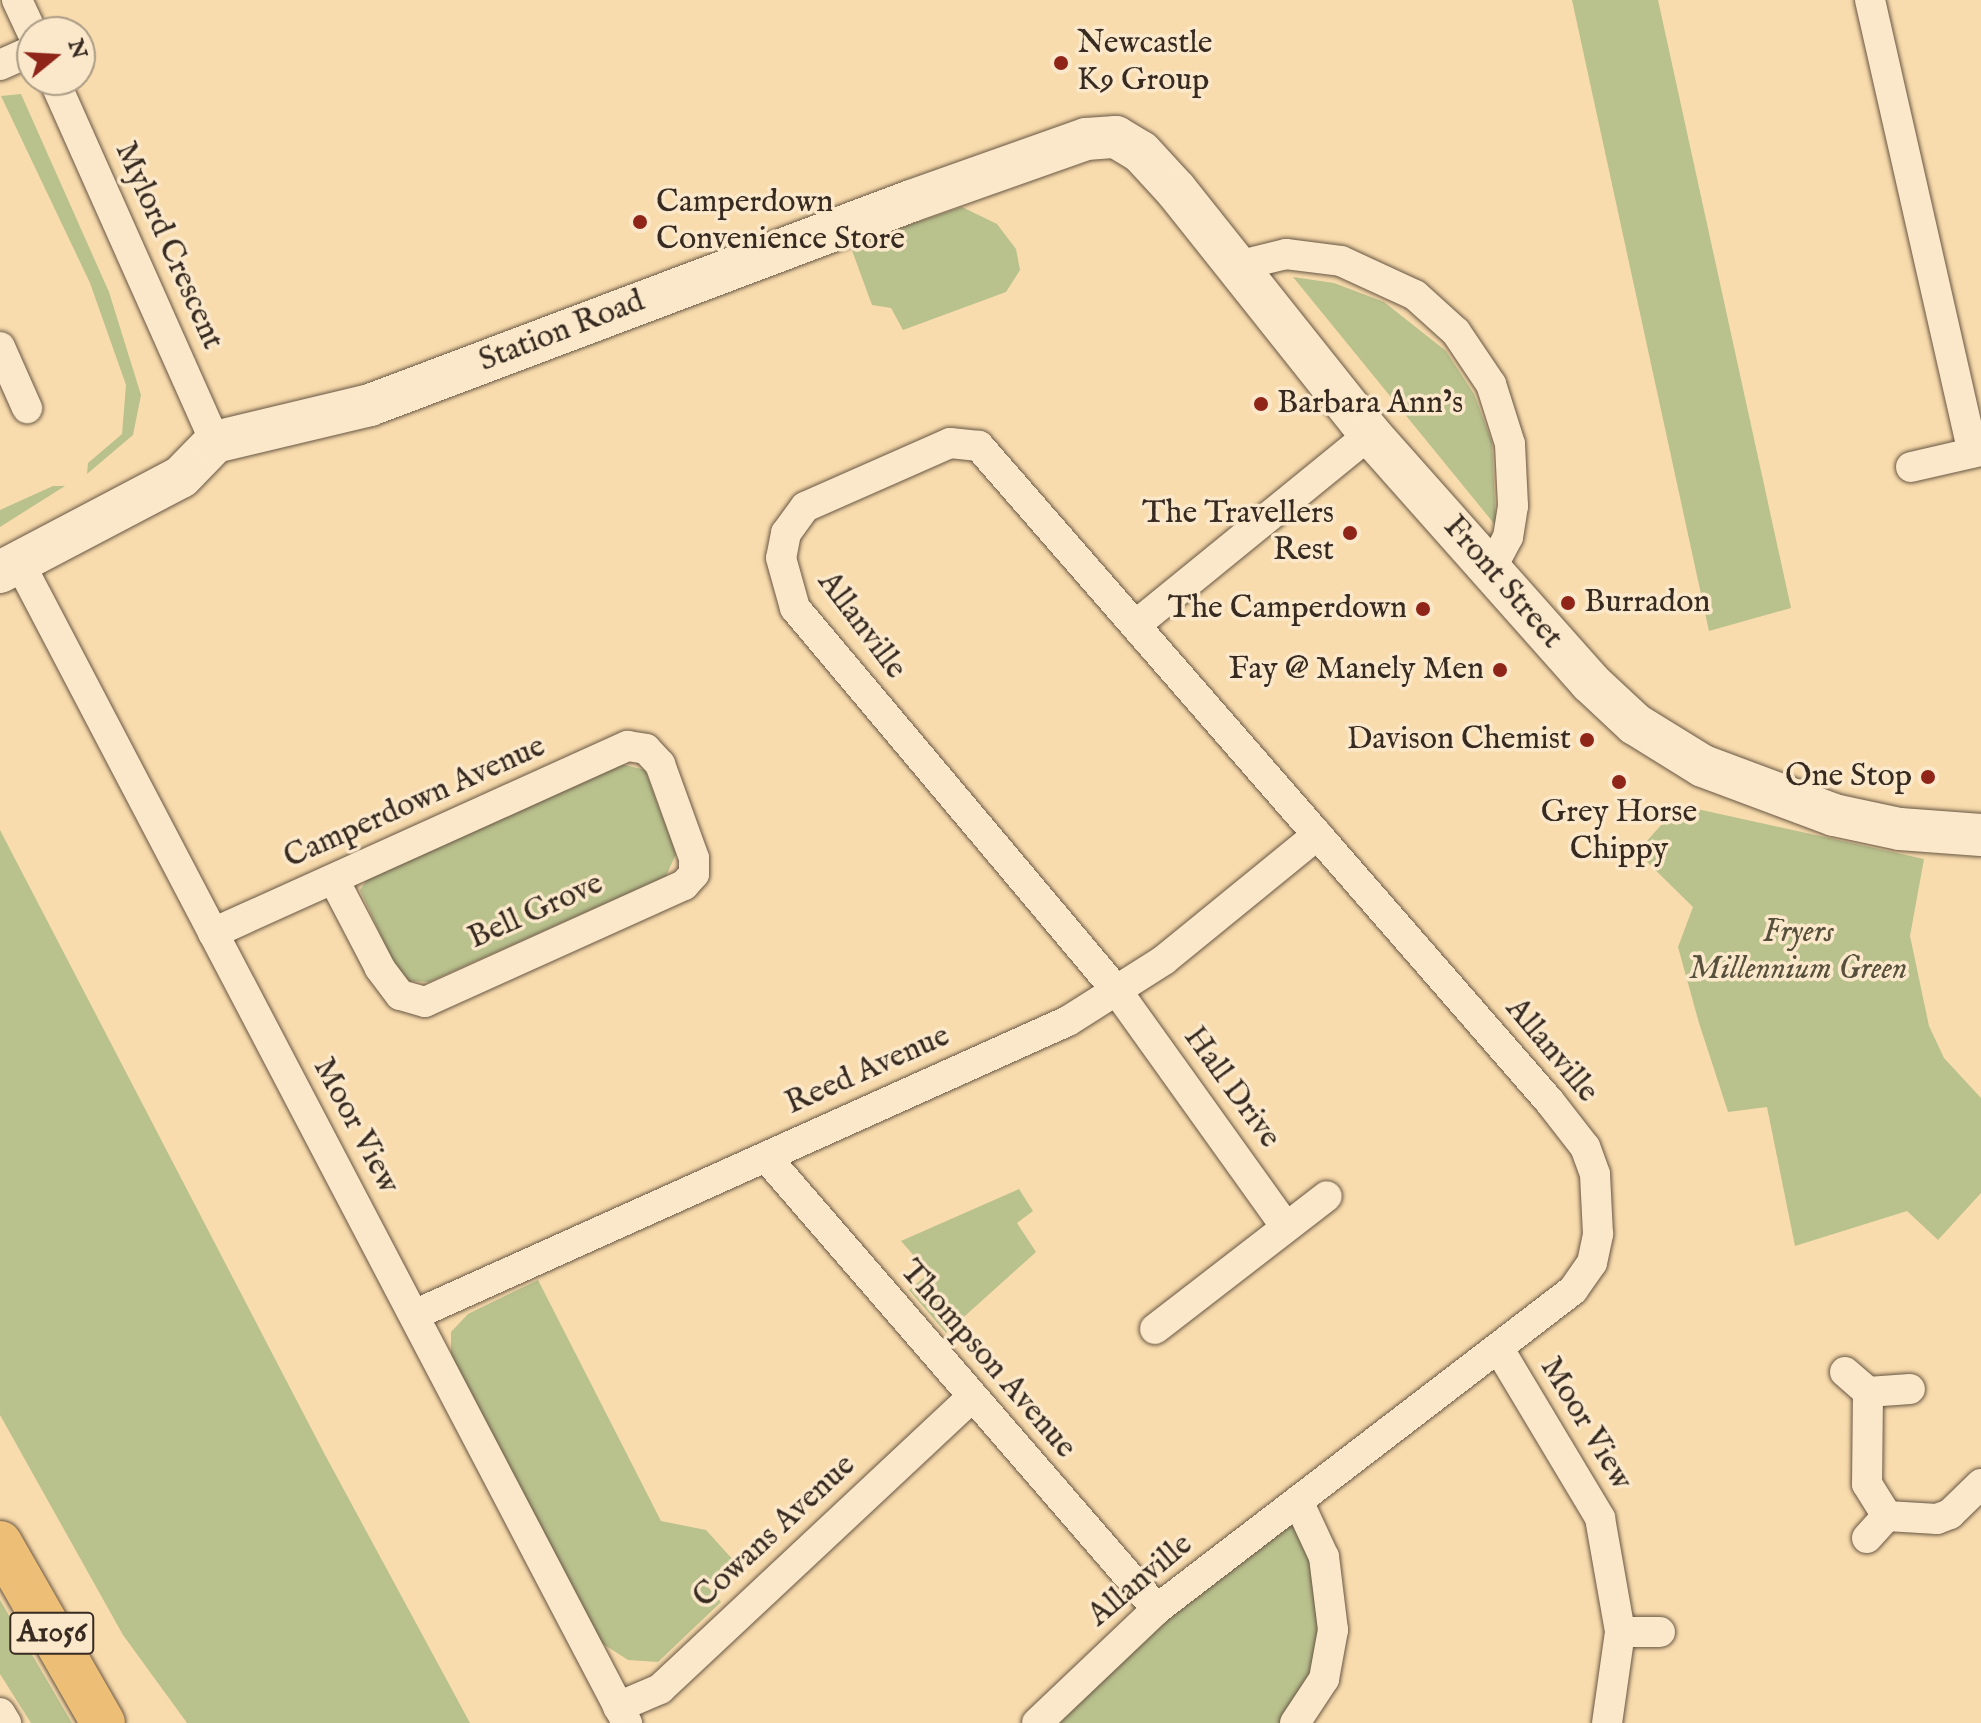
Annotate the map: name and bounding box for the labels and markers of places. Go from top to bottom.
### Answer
place label: Newcastle K9 Group [1077,26,1212,101]
marker: Newcastle K9 Group [1052,54,1070,72]
place label: Camperdown Convenience Store [656,185,905,260]
marker: Camperdown Convenience Store [631,213,649,231]
place label: Barbara Ann’s [1277,385,1463,423]
marker: Barbara Ann’s [1252,395,1270,413]
place label: The Travellers Rest [1142,496,1334,571]
marker: The Travellers Rest [1341,524,1359,542]
place label: Burradon [1584,584,1710,622]
place label: The Camperdown [1168,590,1407,628]
marker: Burradon [1559,594,1577,612]
marker: The Camperdown [1414,600,1432,618]
place label: Fay @ Manely Men [1229,651,1484,689]
marker: Fay @ Manely Men [1491,661,1509,679]
place label: Davison Chemist [1347,721,1571,759]
marker: Davison Chemist [1578,731,1596,749]
place label: One Stop [1785,758,1912,796]
marker: One Stop [1919,768,1937,786]
marker: Grey Horse Chippy [1610,773,1628,791]
place label: Grey Horse Chippy [1541,795,1697,870]

